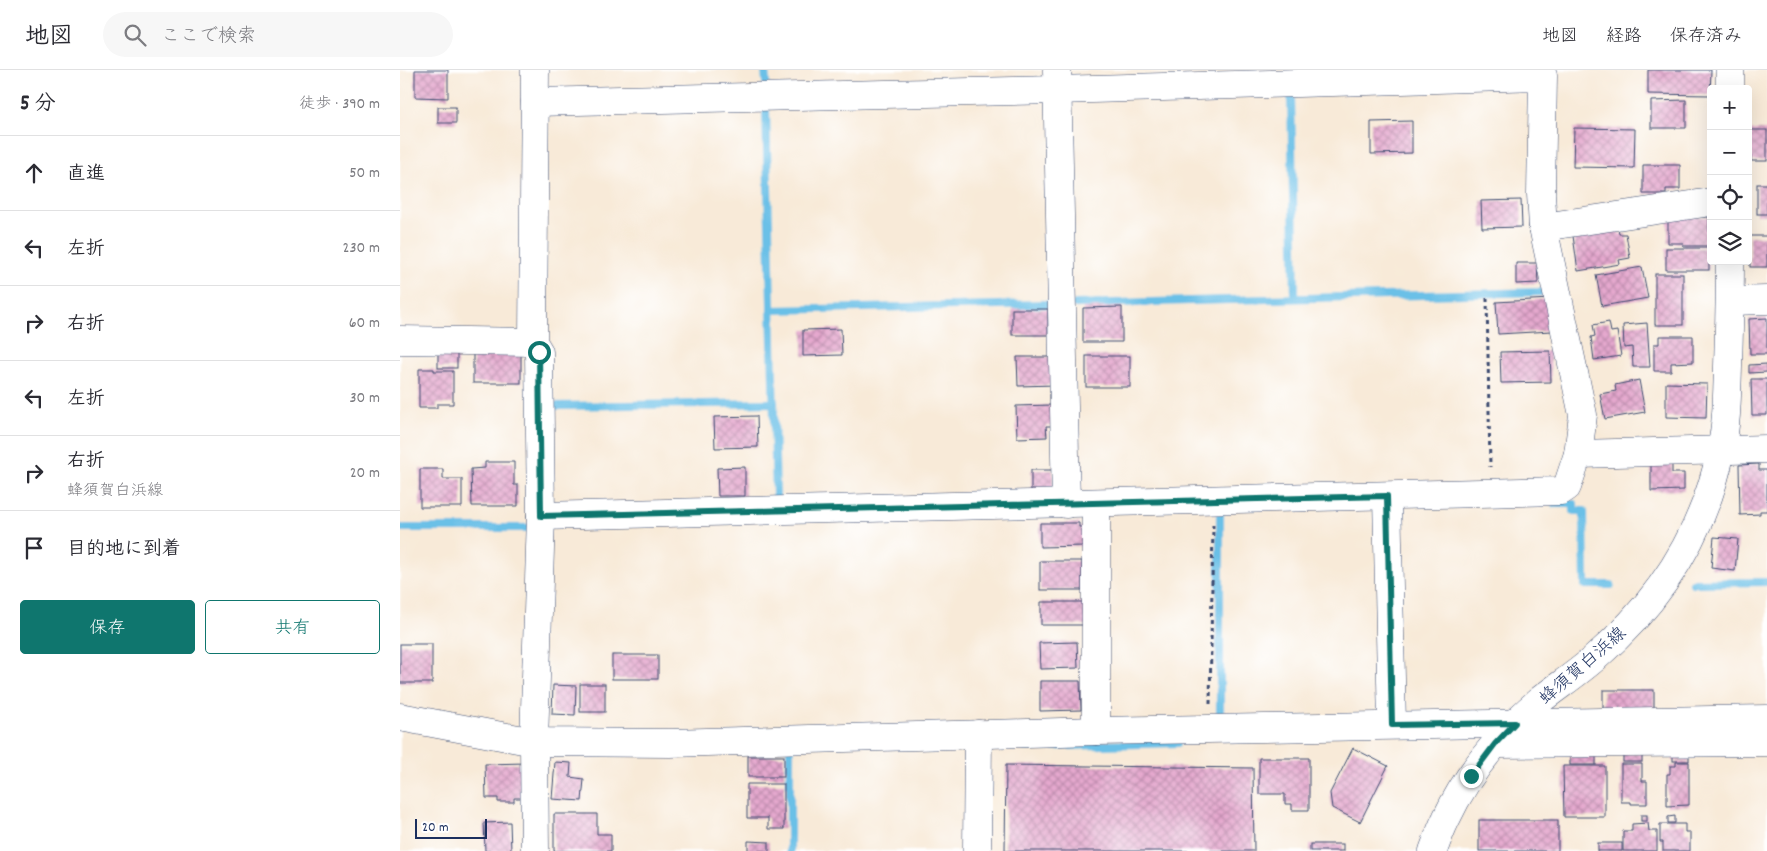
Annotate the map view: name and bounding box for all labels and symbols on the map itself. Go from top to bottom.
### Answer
route start [528,341,551,364]
street label: 蜂須賀白浜線 [1535,622,1633,712]
route end [1460,765,1483,788]
scale bar [415,816,488,839]

